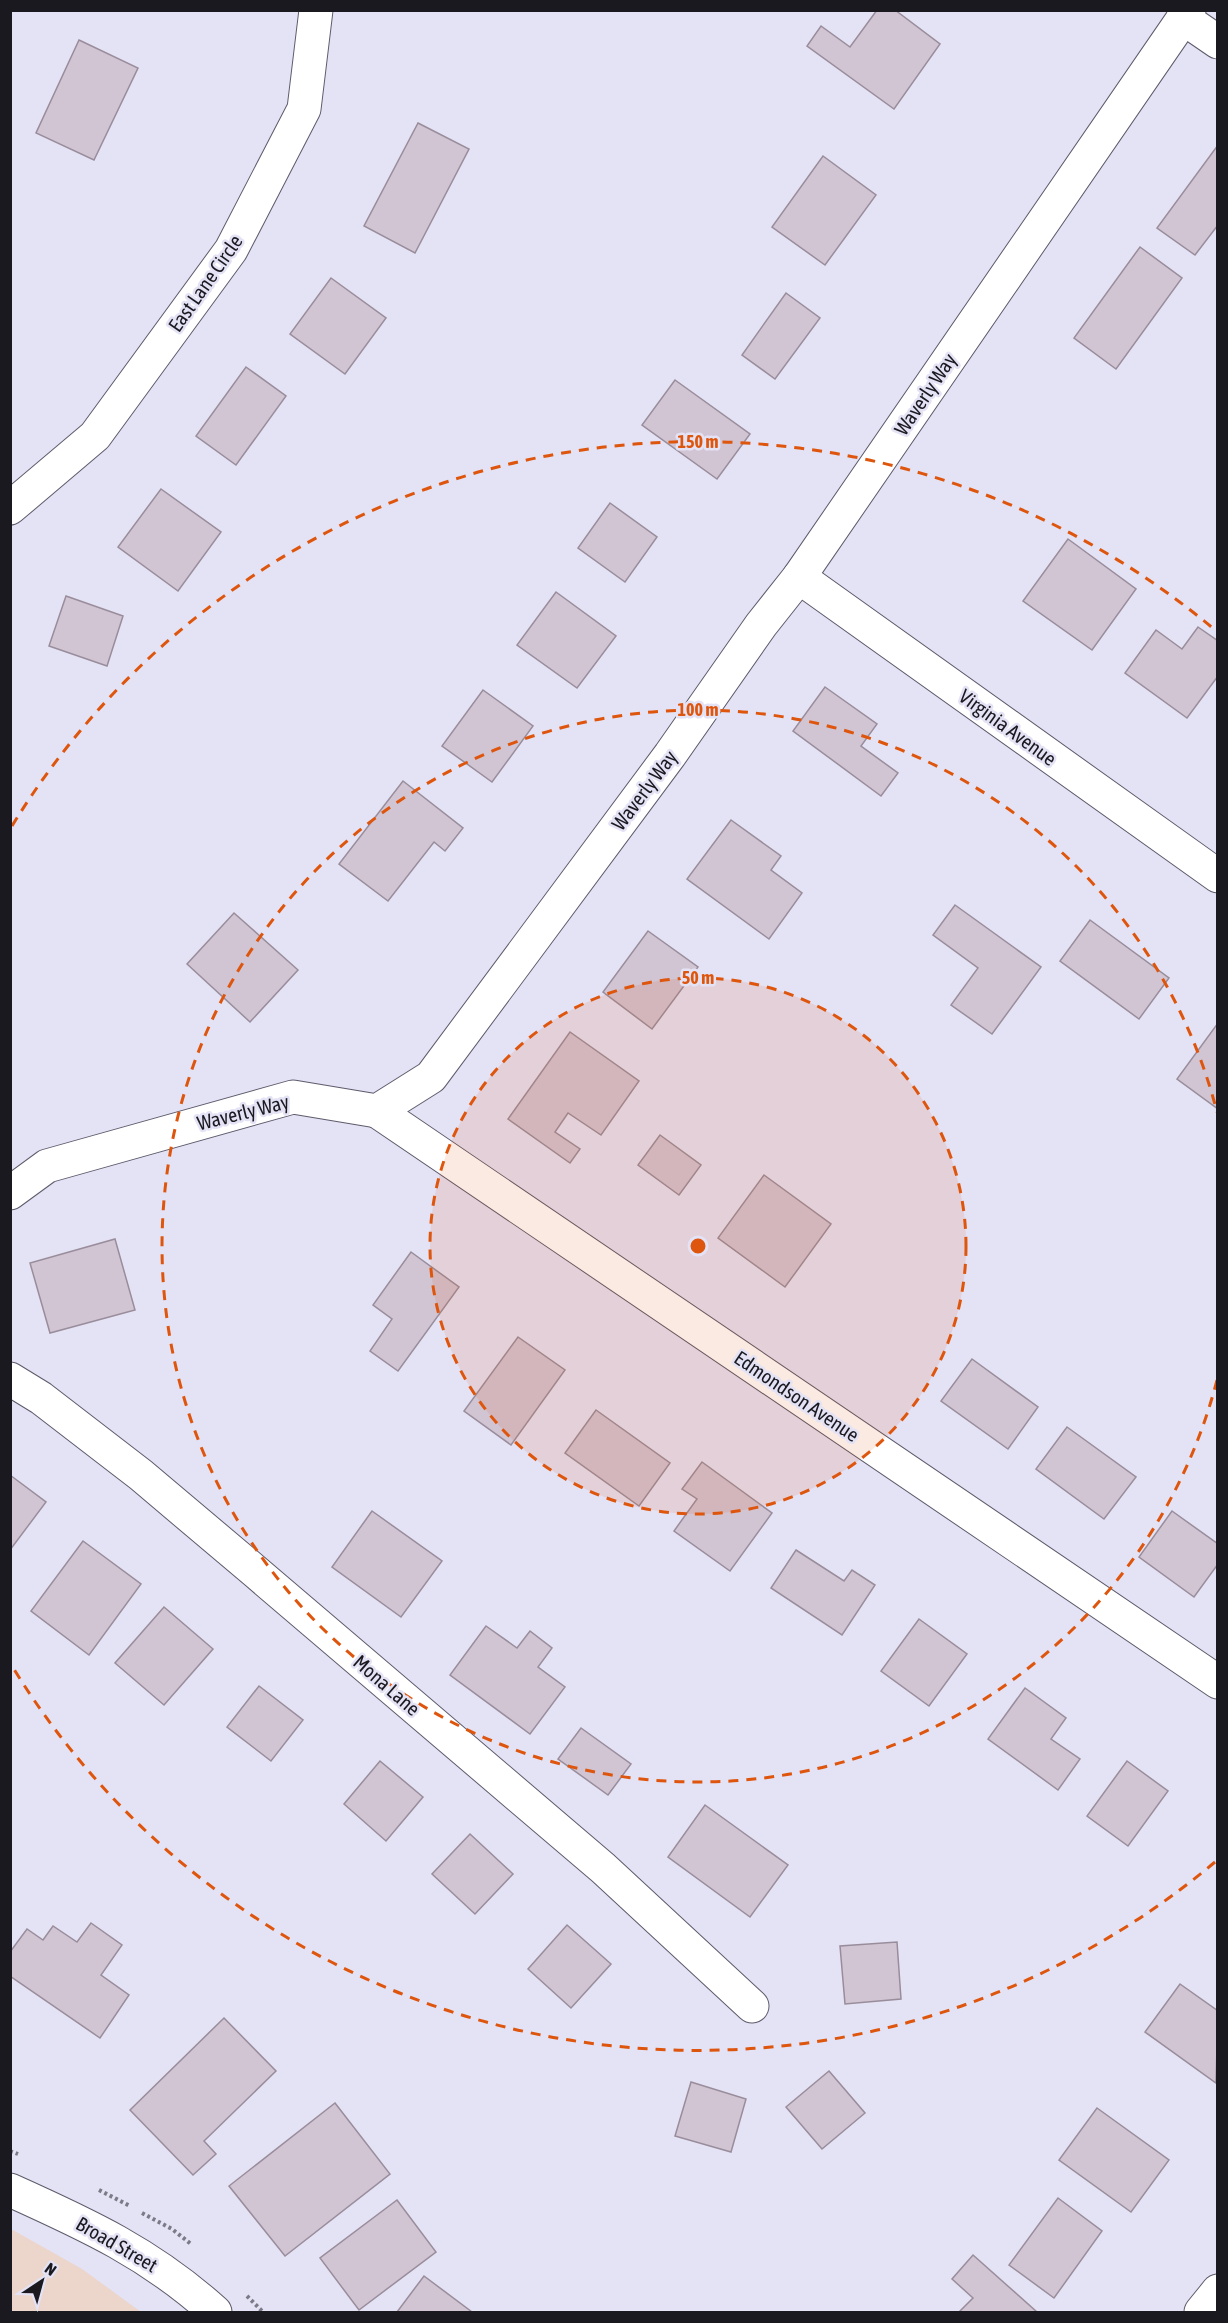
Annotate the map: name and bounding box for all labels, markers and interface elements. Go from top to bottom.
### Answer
street label: East Lane Circle [163,230,247,336]
street label: Waverly Way [889,349,961,439]
text: 150 m [678,431,718,452]
street label: Virginia Avenue [955,684,1061,770]
text: 100 m [678,699,718,720]
street label: Waverly Way [607,746,681,834]
text: 50 m [682,967,714,988]
street label: Waverly Way [195,1090,291,1134]
centre of rings [688,1236,708,1256]
street label: Edmondson Avenue [730,1346,864,1446]
street label: Mona Lane [349,1650,425,1720]
street label: Broad Street [72,2211,162,2277]
north arrow [12,2251,72,2311]
text: N [42,2259,60,2279]

